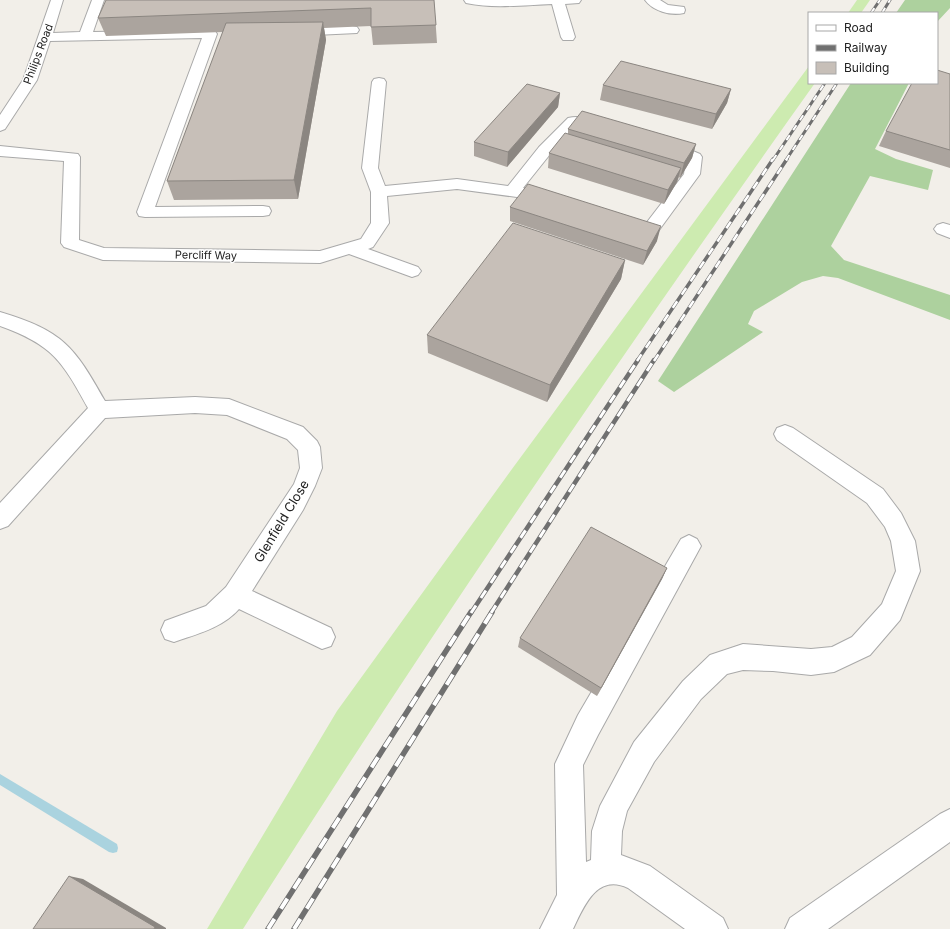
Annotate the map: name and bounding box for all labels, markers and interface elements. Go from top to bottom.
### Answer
legend [808,12,938,84]
text: Road [844,20,873,35]
street label: Philips Road [20,22,56,86]
text: Railway [844,40,888,55]
text: Building [844,60,889,75]
street label: Percliff Way [175,247,237,263]
street label: Glenfield Close [250,477,312,565]

